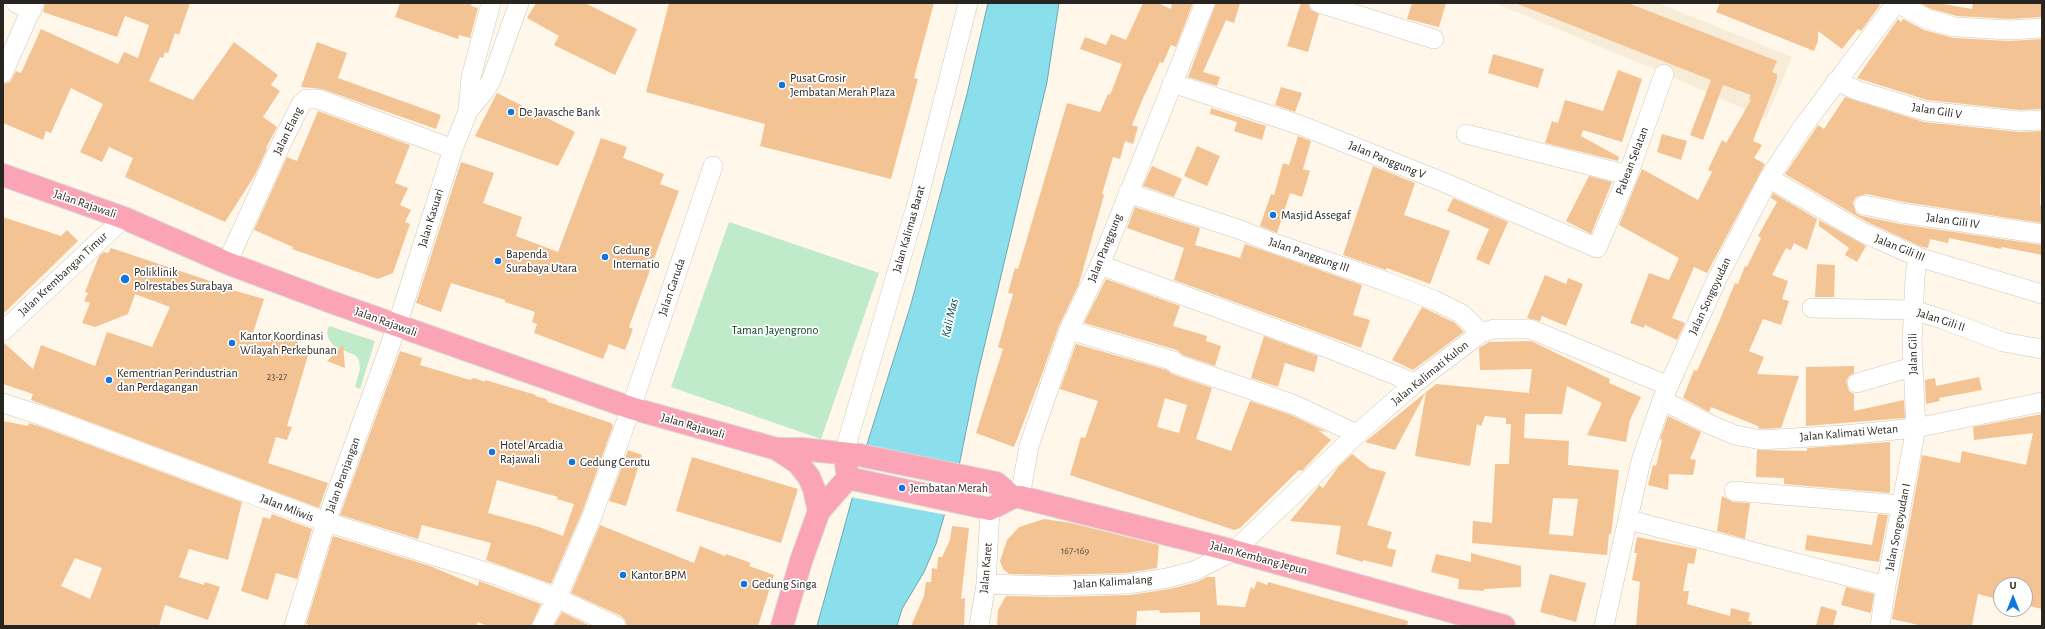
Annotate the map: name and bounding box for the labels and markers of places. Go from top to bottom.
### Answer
place label: Pusat Grosir Jembatan Merah Plaza [790,71,895,99]
marker: Pusat Grosir Jembatan Merah Plaza [777,80,787,90]
place label: De Javasche Bank [519,105,600,119]
marker: De Javasche Bank [506,107,516,117]
place label: Masjid Assegaf [1281,208,1351,222]
marker: Masjid Assegaf [1268,210,1278,220]
place label: Gedung Internatio [613,243,660,271]
place label: Bapenda Surabaya Utara [506,247,577,275]
marker: Gedung Internatio [600,252,610,262]
marker: Bapenda Surabaya Utara [493,256,503,266]
place label: Poliklinik Polrestabes Surabaya [134,265,233,293]
marker: Poliklinik Polrestabes Surabaya [119,273,131,285]
place label: Kantor Koordinasi Wilayah Perkebunan [240,329,337,357]
marker: Kantor Koordinasi Wilayah Perkebunan [227,338,237,348]
place label: Kementrian Perindustrian dan Perdagangan [117,366,238,394]
marker: Kementrian Perindustrian dan Perdagangan [104,375,114,385]
place label: Hotel Arcadia Rajawali [500,438,563,466]
marker: Hotel Arcadia Rajawali [487,447,497,457]
place label: Gedung Cerutu [580,455,650,469]
marker: Gedung Cerutu [567,457,577,467]
place label: Jembatan Merah [910,481,988,495]
marker: Jembatan Merah [897,483,907,493]
place label: Kantor BPM [631,568,686,582]
marker: Kantor BPM [618,570,628,580]
place label: Gedung Singa [752,577,817,591]
marker: Gedung Singa [739,579,749,589]

